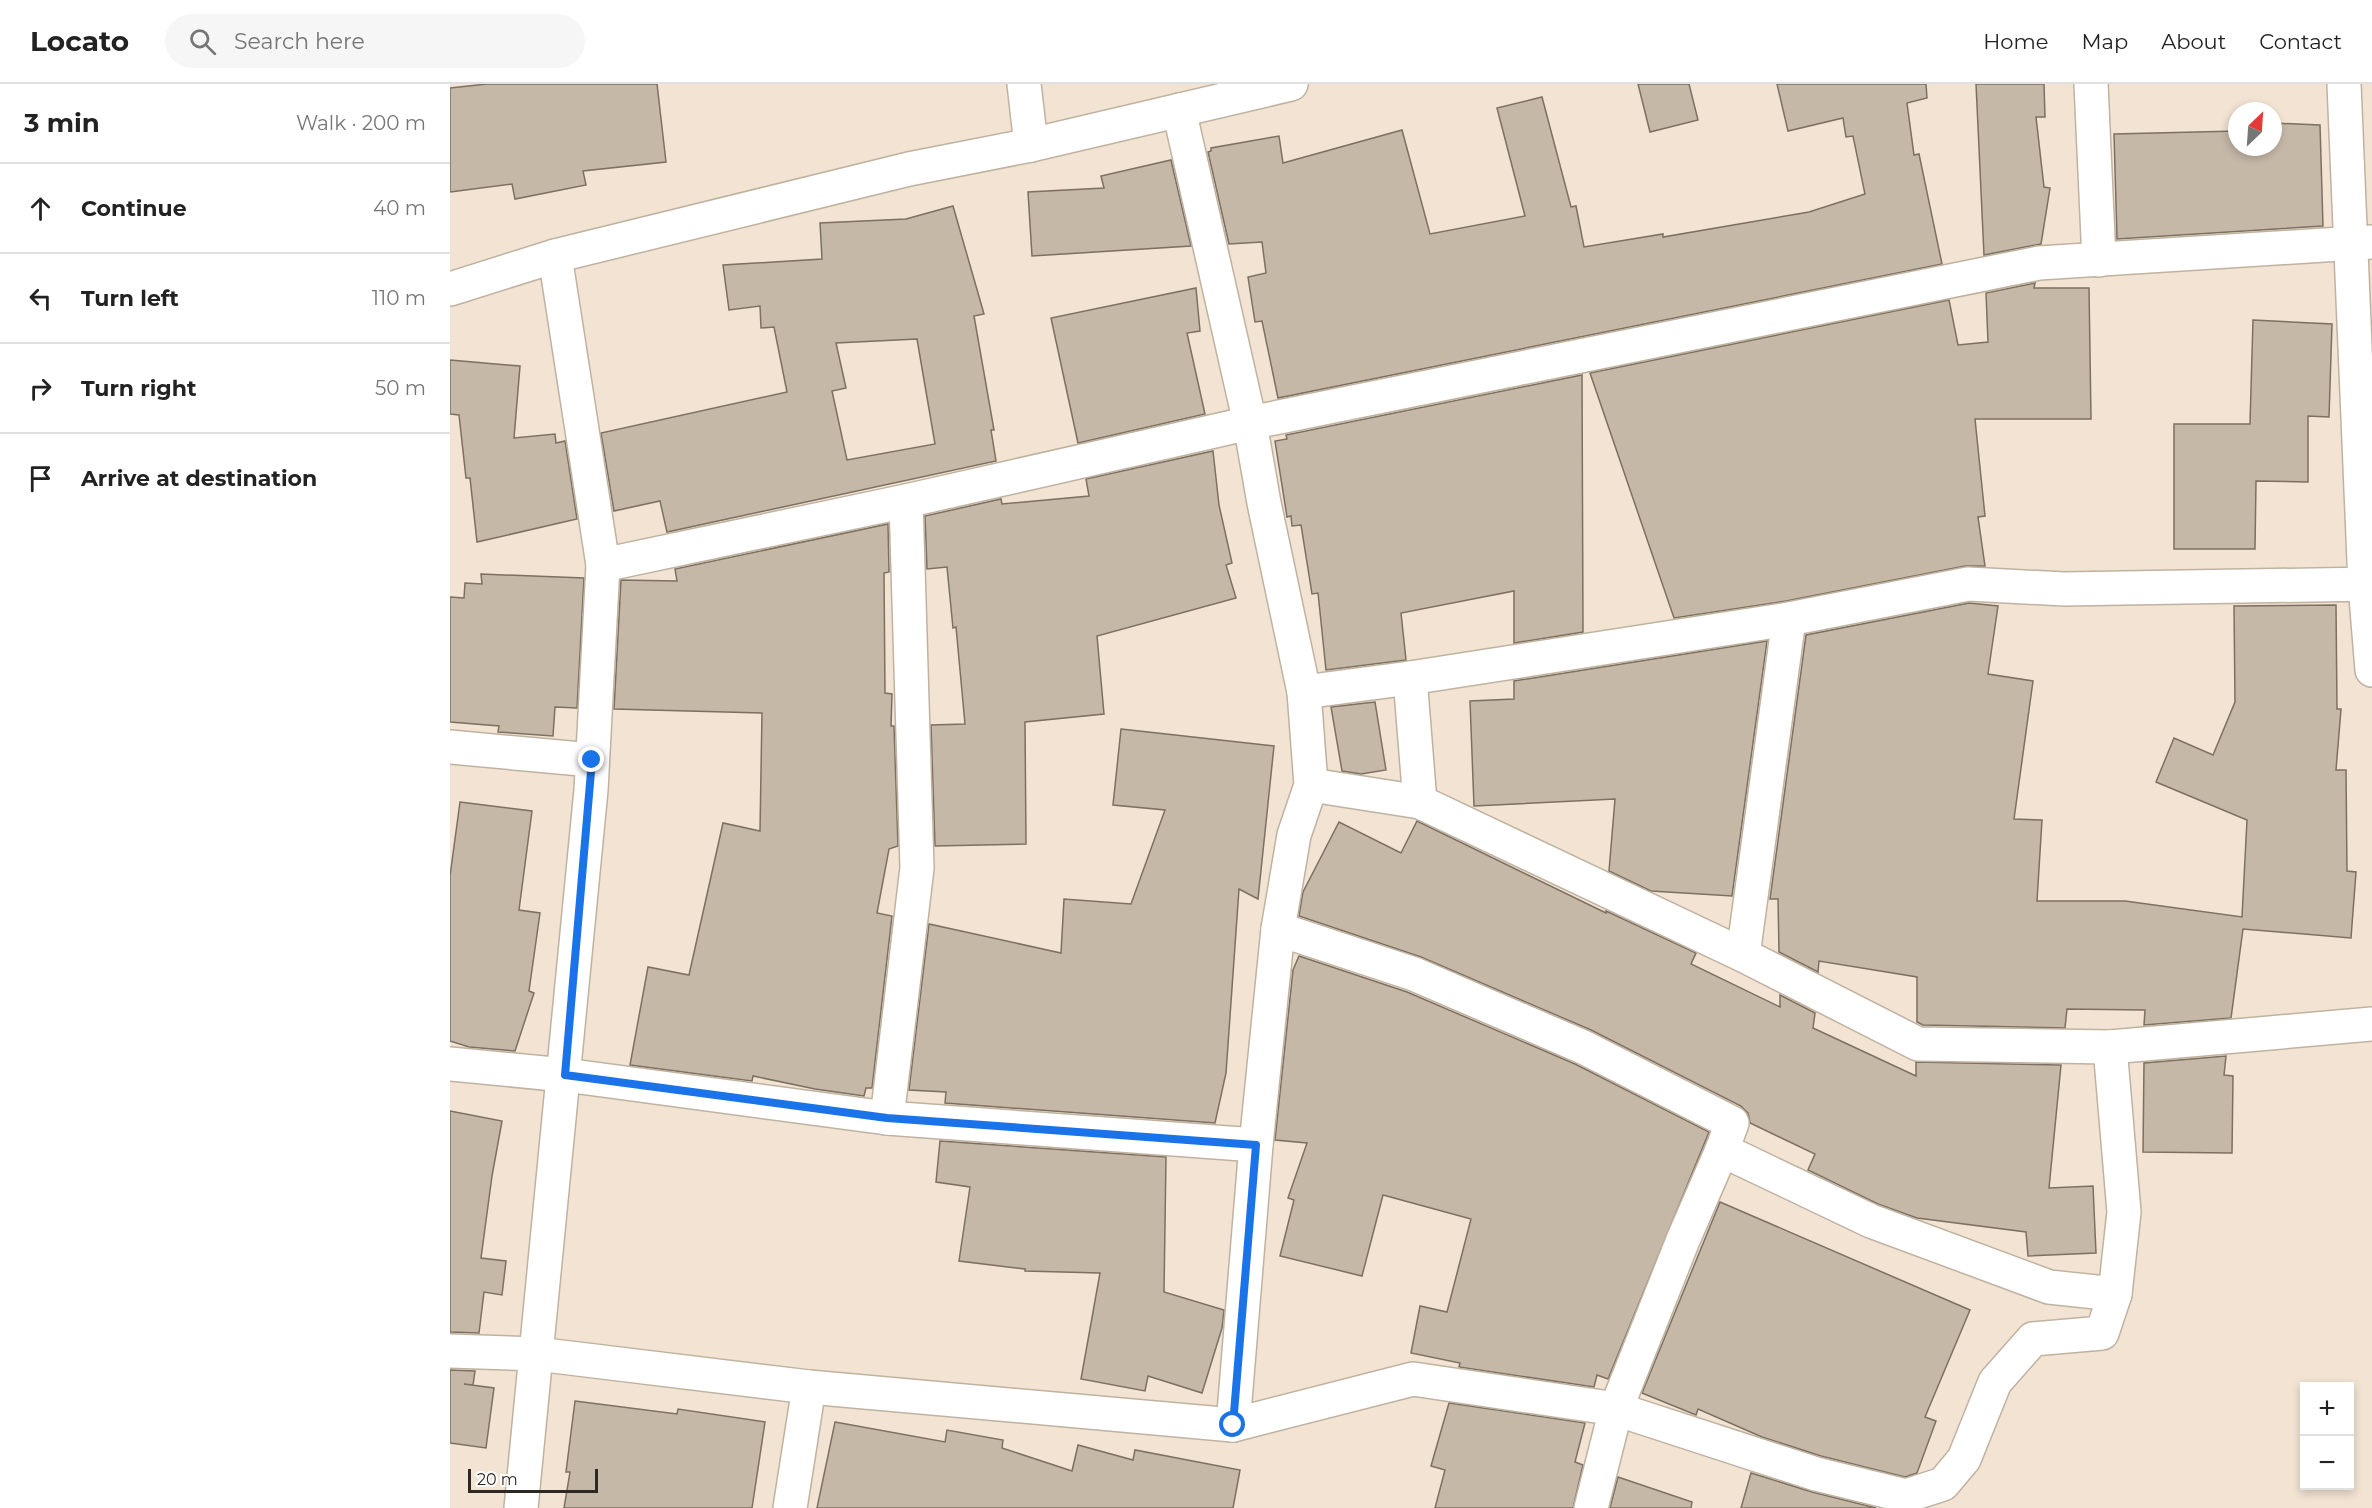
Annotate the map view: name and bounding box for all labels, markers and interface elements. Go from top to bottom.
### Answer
search box [165,14,585,68]
text: Locato [30,24,129,58]
icon: search [186,25,219,58]
text: Search here [234,28,365,55]
text: Home [1983,29,2048,54]
text: Map [2081,29,2128,54]
text: About [2161,29,2226,54]
text: Contact [2259,29,2342,54]
north arrow [2228,102,2282,156]
text: 3 min [24,107,100,139]
text: Walk · 200 m [296,111,426,135]
icon: ahead [24,192,57,225]
text: Continue [81,195,187,222]
text: 40 m [373,196,426,220]
icon: left [24,282,57,315]
text: Turn left [81,285,179,312]
text: 110 m [372,286,426,310]
icon: right [24,372,57,405]
text: Turn right [81,375,196,402]
text: 50 m [375,376,426,400]
icon: arrive [24,462,57,495]
text: Arrive at destination [81,465,317,492]
route end [578,746,604,772]
map controls [2300,1382,2354,1490]
button: + [2300,1382,2354,1436]
route start [1219,1411,1245,1437]
button: − [2300,1436,2354,1490]
scale bar [468,1466,598,1494]
text: 20 m [477,1470,518,1489]

